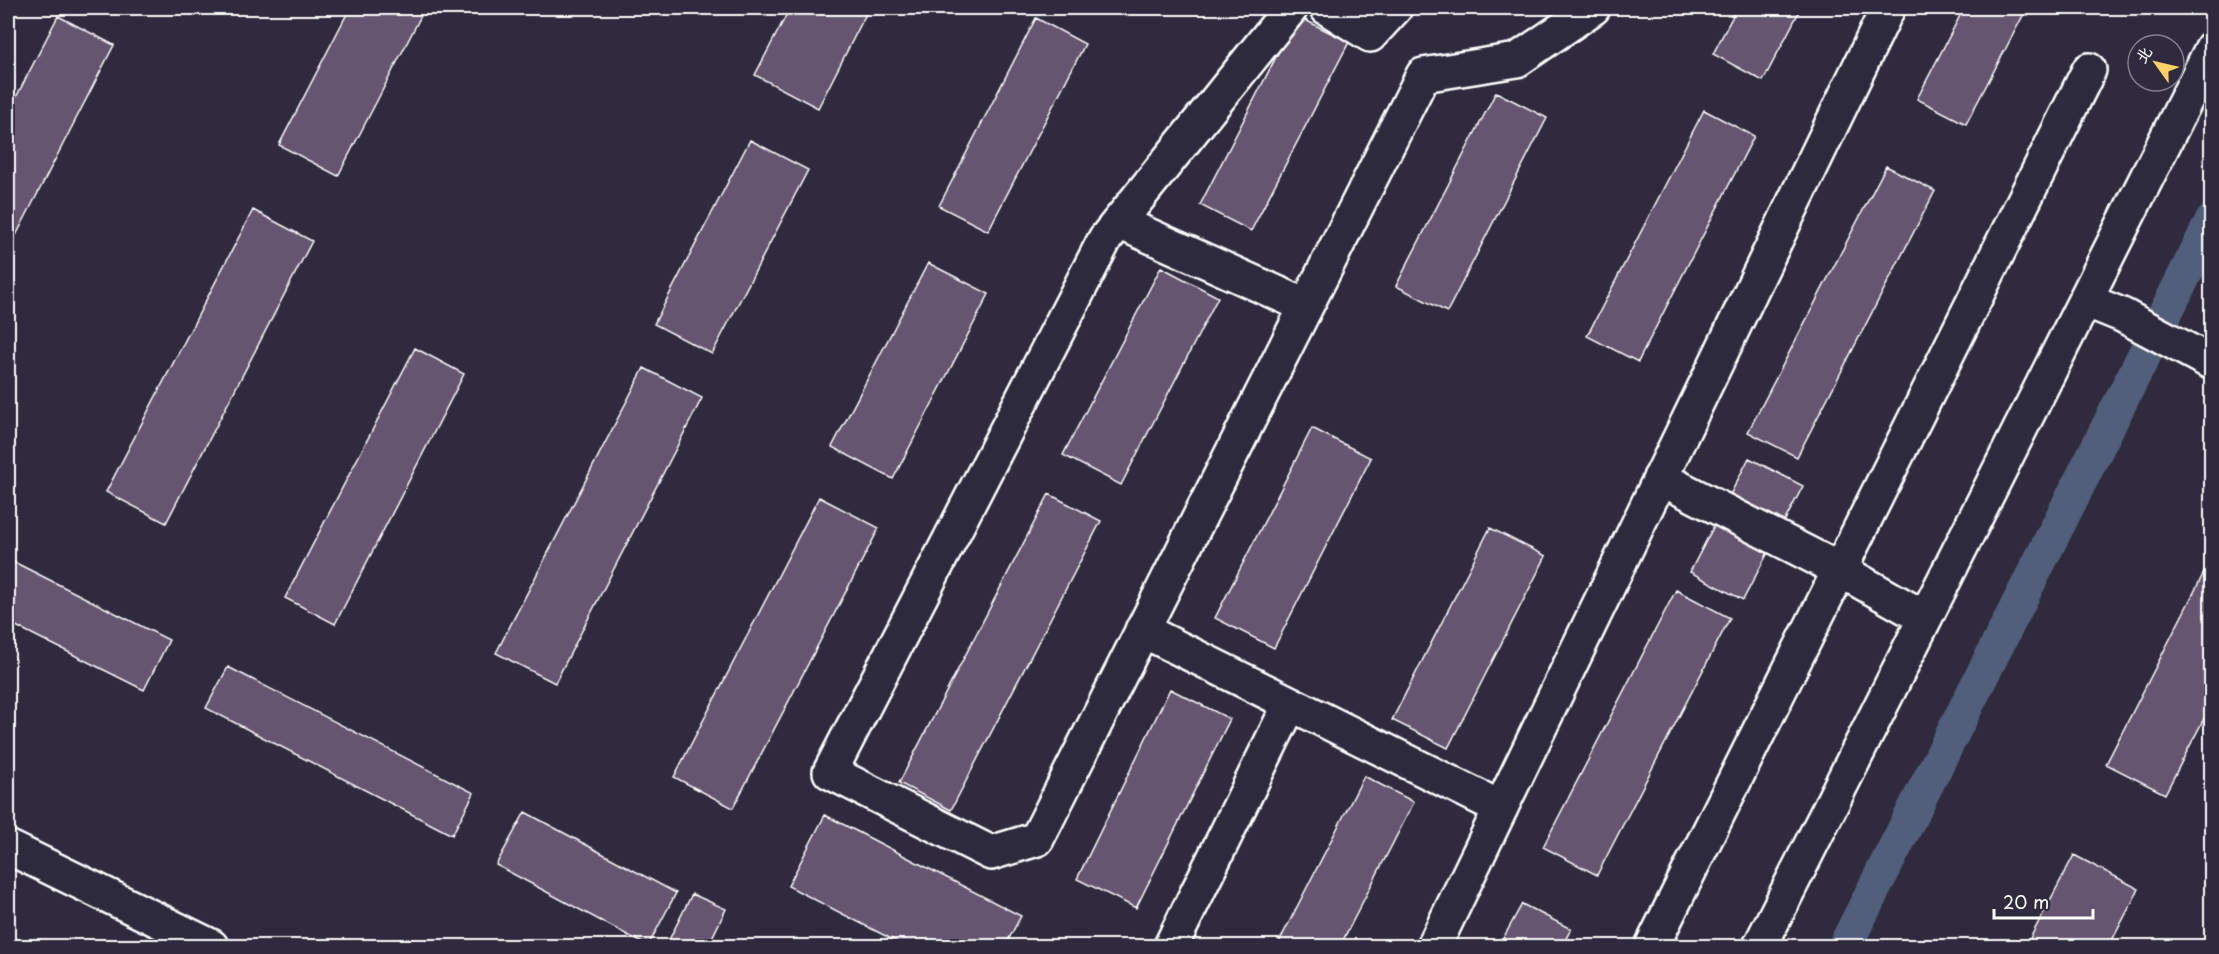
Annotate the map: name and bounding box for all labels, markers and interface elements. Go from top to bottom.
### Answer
north arrow [2126,33,2186,93]
text: 北 [2128,41,2157,67]
scale bar [1994,882,2093,920]
text: 20 m [2003,888,2049,915]

